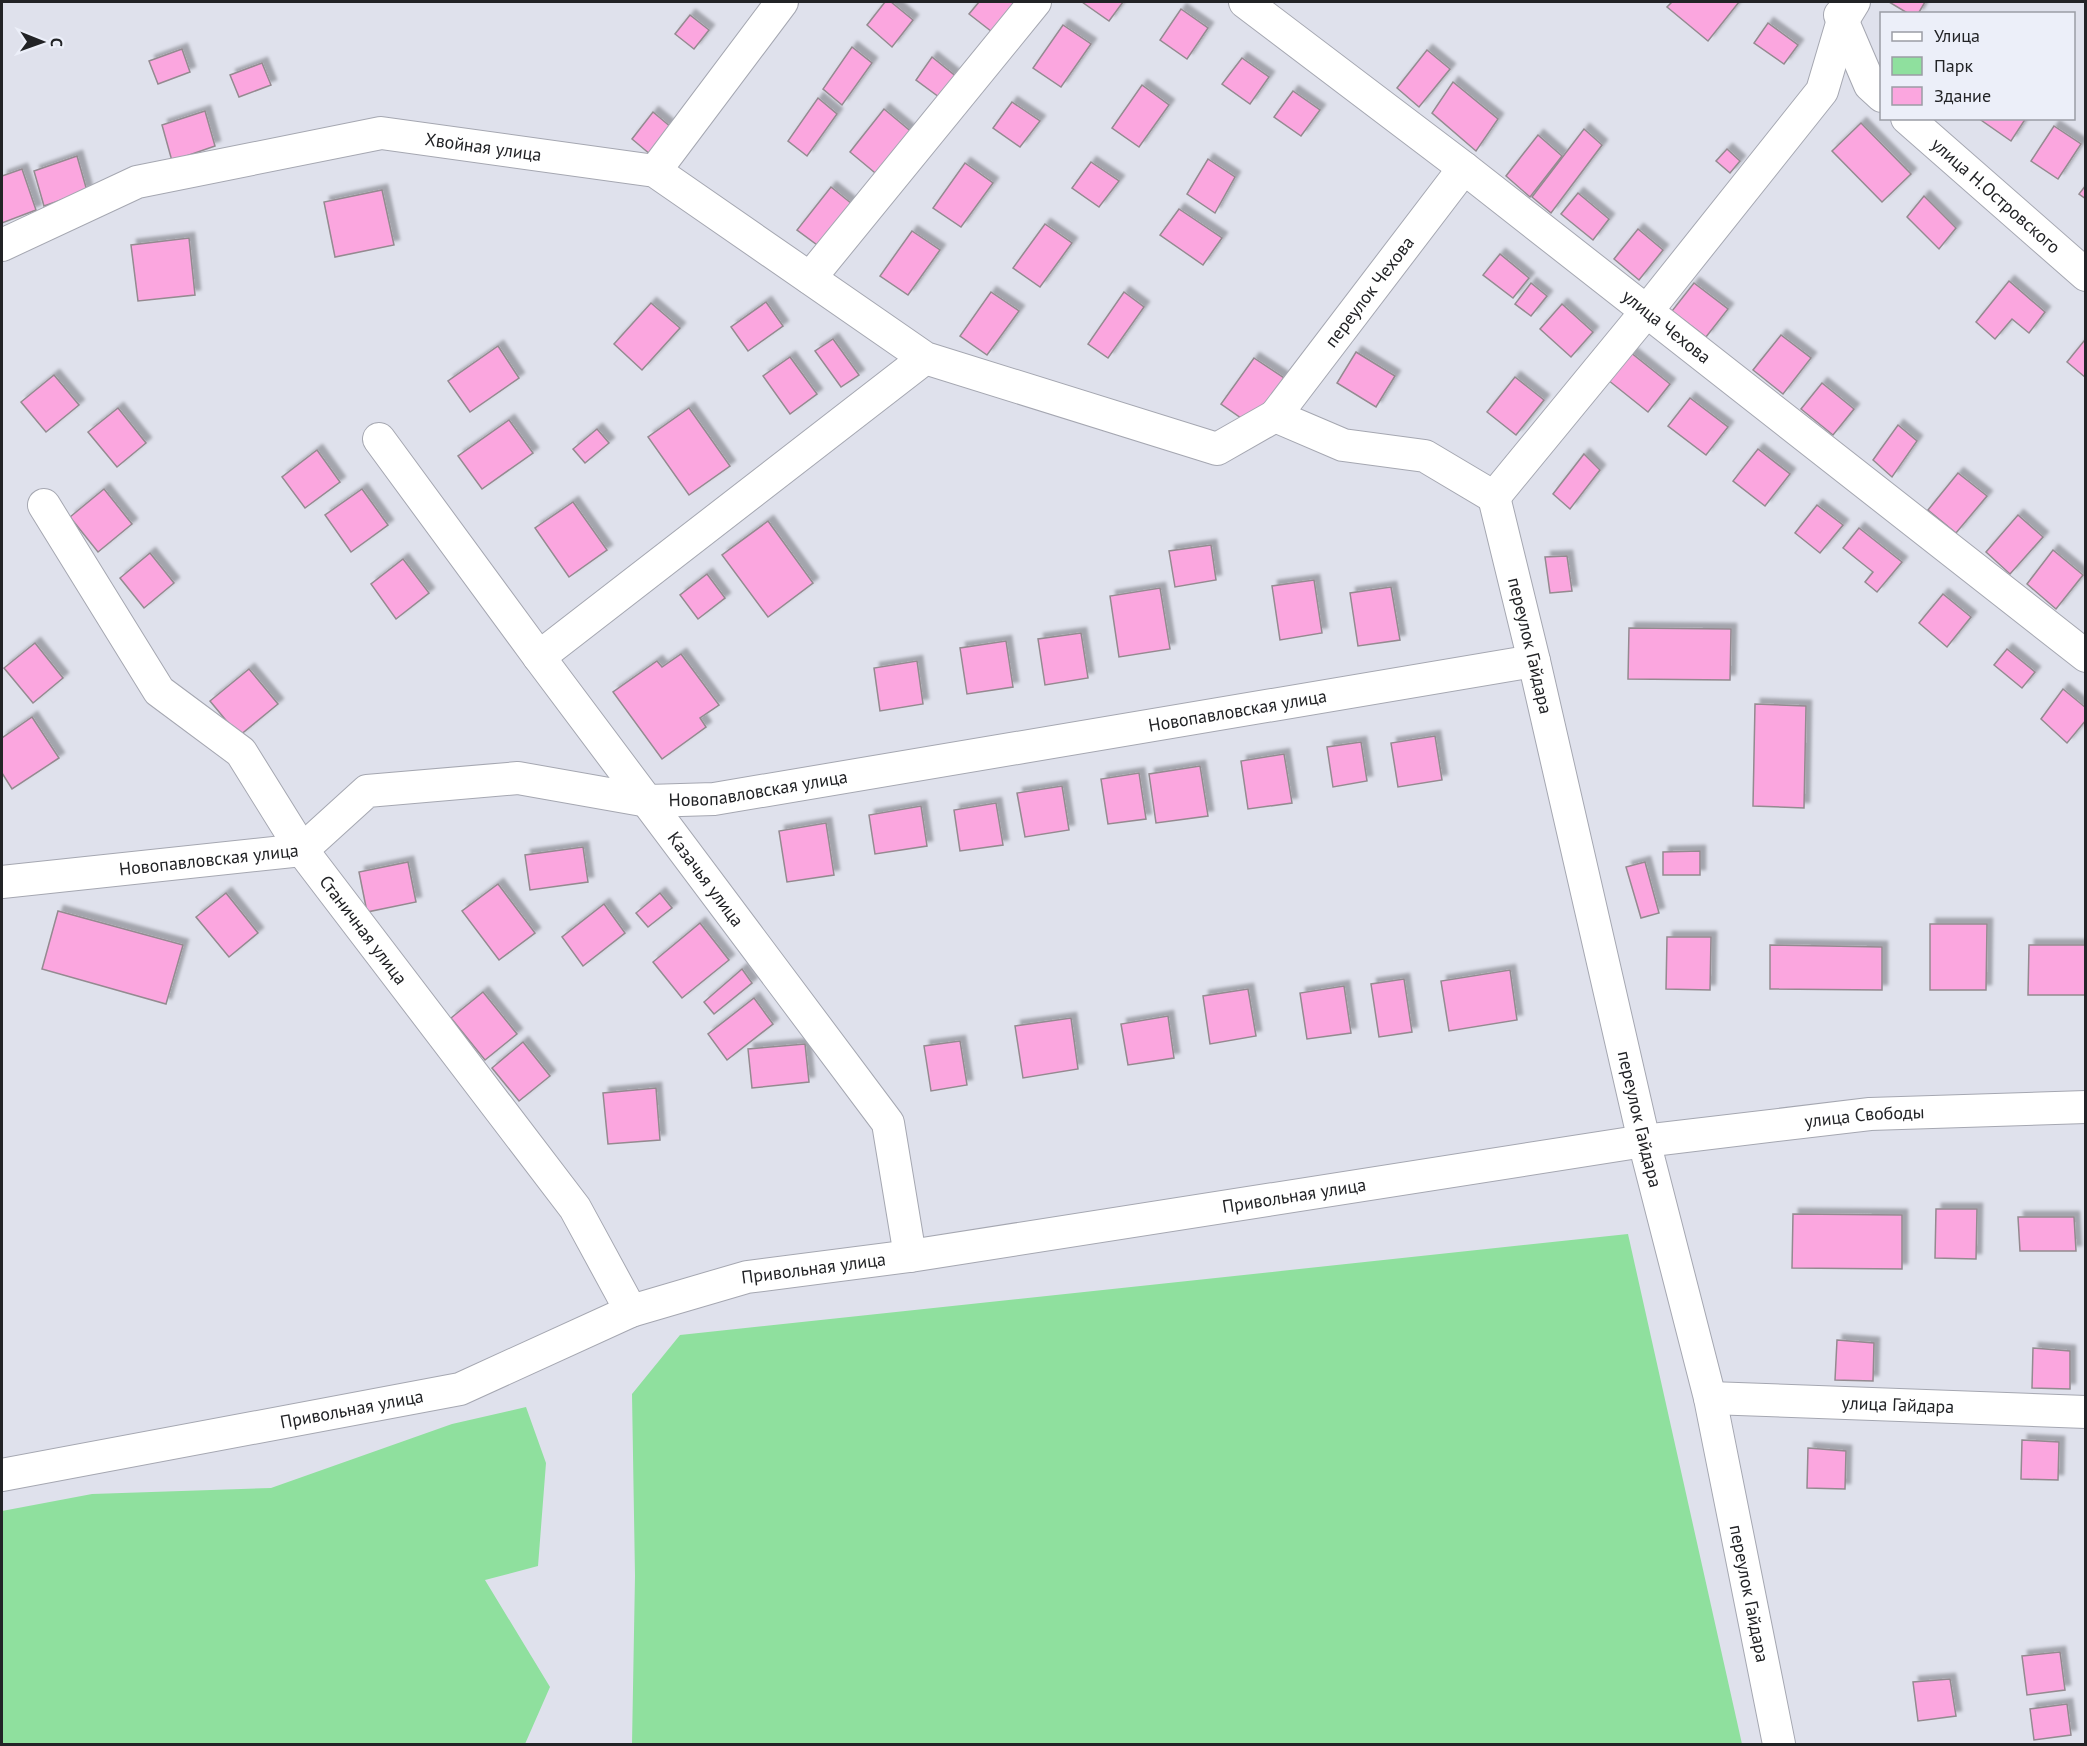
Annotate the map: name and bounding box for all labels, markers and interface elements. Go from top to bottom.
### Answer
north arrow [12,12,72,72]
legend [1880,12,2075,120]
text: Улица [1934,24,1980,47]
text: С [47,38,67,47]
text: Парк [1934,54,1974,77]
text: Здание [1934,84,1991,107]
street label: Хвойная улица [423,127,543,166]
street label: улица Н.Островского [1927,133,2065,258]
street label: переулок Чехова [1319,231,1419,352]
street label: улица Чехова [1618,284,1716,368]
street label: переулок Гайдара [1503,575,1558,716]
street label: Новопавловская улица [1147,684,1328,737]
street label: Новопавловская улица [668,765,849,811]
street label: Казачья улица [663,827,749,931]
street label: Новопавловская улица [118,838,300,880]
street label: Станичная улица [314,870,412,989]
street label: переулок Гайдара [1613,1048,1667,1190]
street label: улица Свободы [1803,1100,1925,1133]
street label: Привольная улица [1221,1173,1368,1218]
street label: Привольная улица [740,1247,887,1289]
street label: Привольная улица [278,1384,425,1434]
street label: улица Гайдара [1841,1391,1955,1418]
street label: переулок Гайдара [1725,1523,1774,1664]

